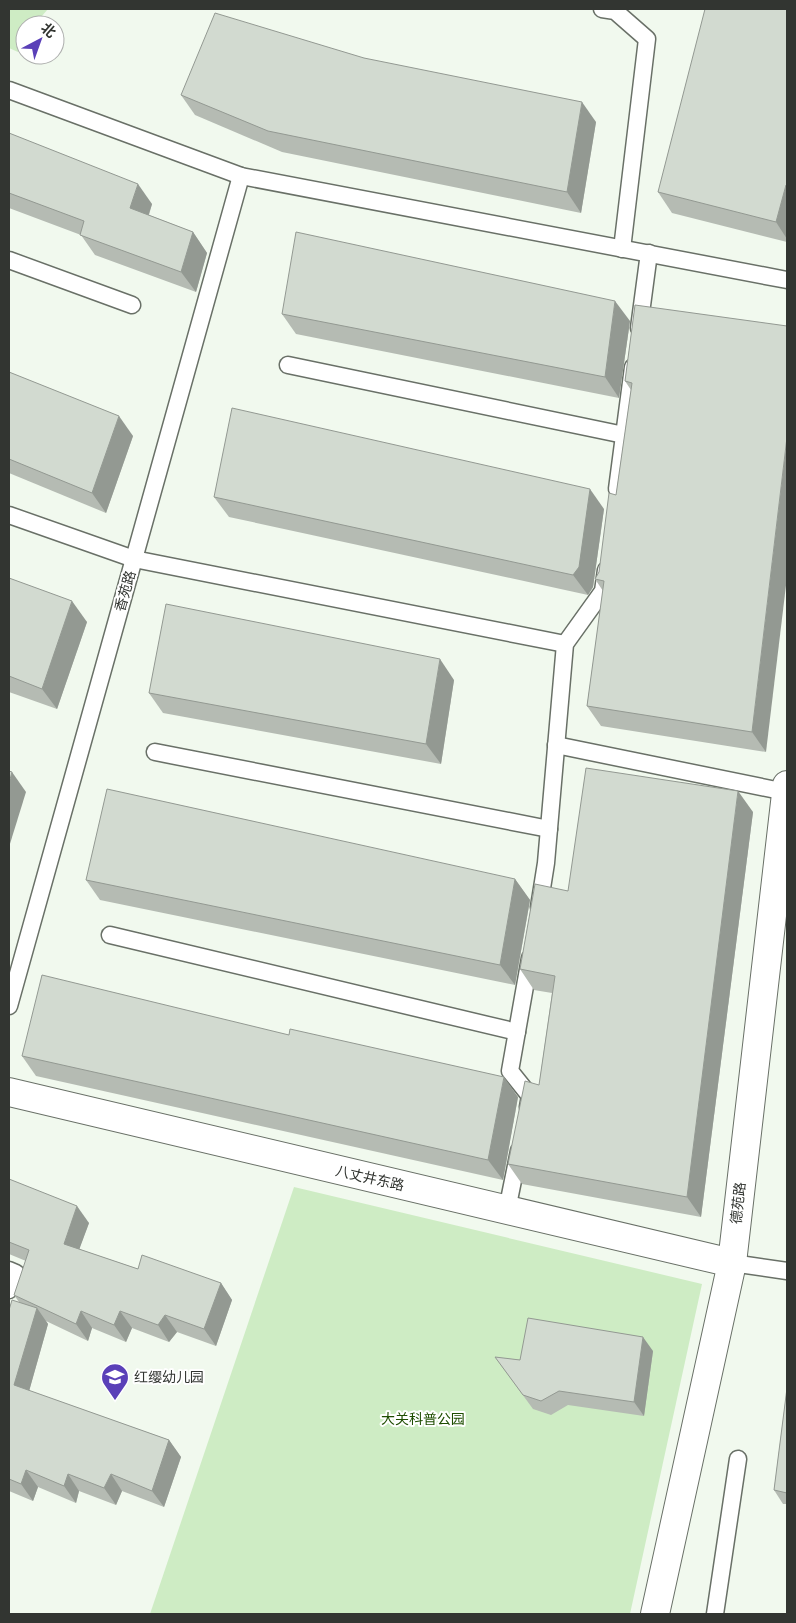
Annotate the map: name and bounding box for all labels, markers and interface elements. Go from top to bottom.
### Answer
north arrow [15,15,65,65]
text: 北 [38,19,60,41]
street label: 香苑路 [111,568,138,613]
street label: 八丈井东路 [334,1161,406,1194]
street label: 德苑路 [727,1181,748,1225]
school or university icon: 红缨幼儿园 [100,1362,130,1401]
place label: 红缨幼儿园 [134,1368,204,1385]
park label: 大关科普公园 [381,1410,465,1427]

